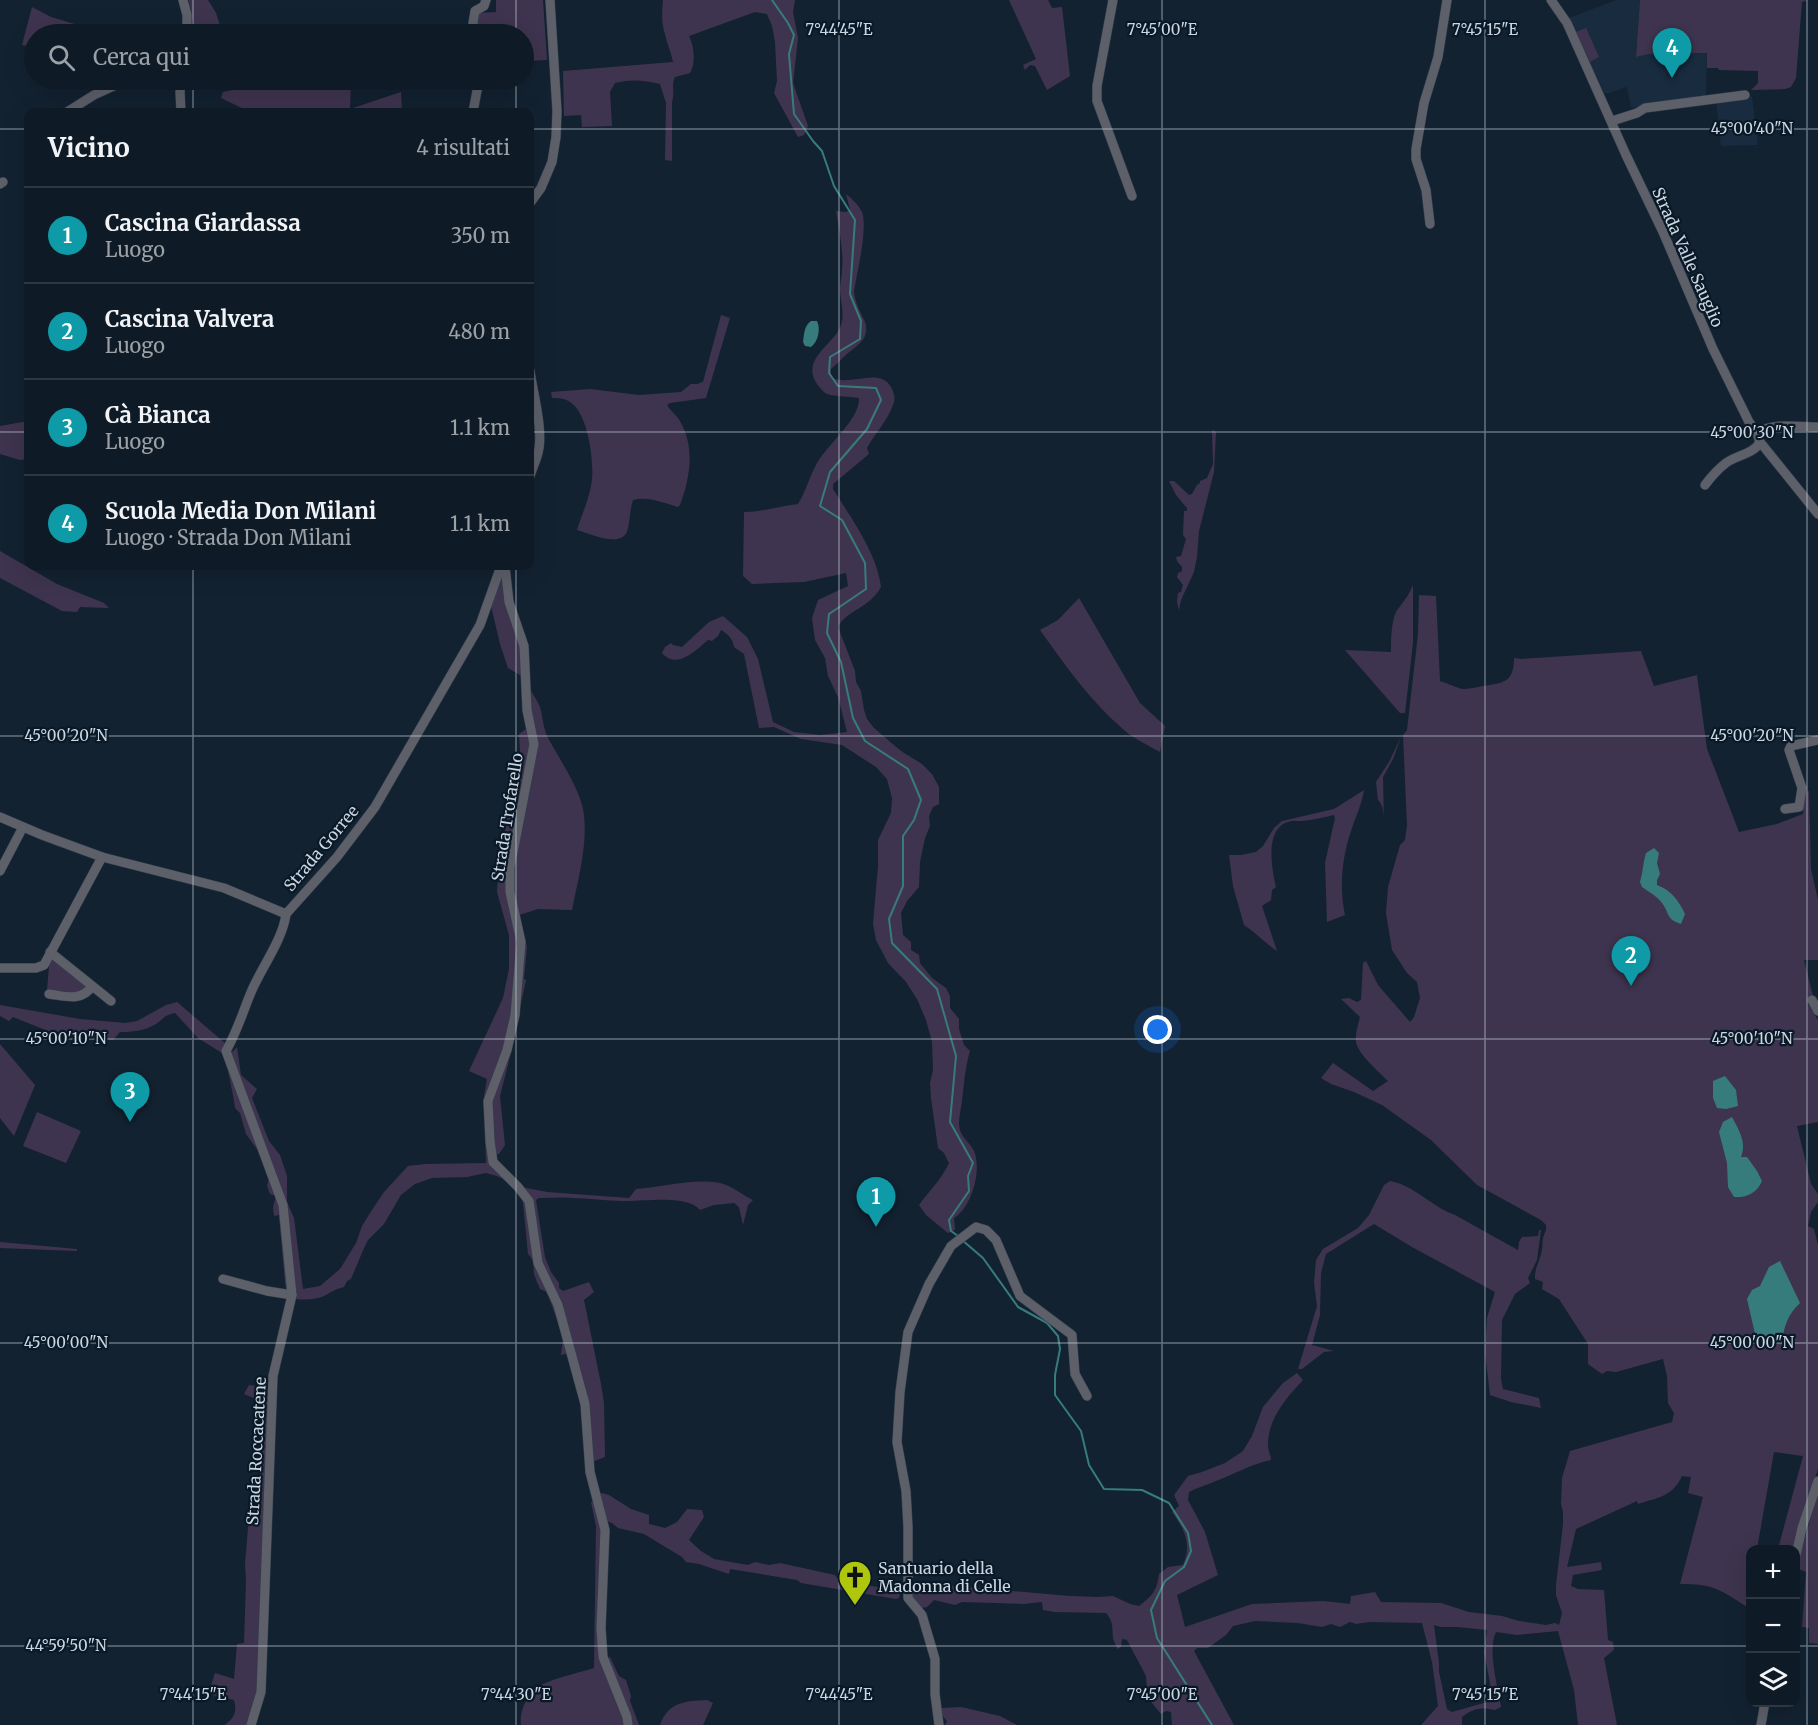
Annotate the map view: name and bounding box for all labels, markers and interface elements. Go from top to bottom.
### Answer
text: 7°44'45"E [806,20,873,39]
text: 7°45'00"E [1127,20,1198,39]
text: 7°45'15"E [1452,20,1518,39]
search box [24,24,534,90]
pin: 4 [1652,28,1692,78]
icon: search [45,41,78,74]
text: Cerca qui [93,43,190,71]
text: 45°00'40"N [1711,119,1794,138]
text: Vicino [48,131,130,164]
text: 4 risultati [416,135,510,160]
street label: Strada Valle Sauglio [1648,184,1728,330]
text: Cascina Giardassa [105,209,301,237]
text: 1 [63,223,72,248]
text: 350 m [451,223,510,248]
text: Luogo [105,237,165,262]
text: Cascina Valvera [105,305,274,333]
text: 2 [62,319,73,344]
text: 480 m [448,319,510,344]
text: Luogo [105,333,165,358]
text: Cà Bianca [105,401,211,429]
text: 3 [62,415,73,440]
text: 1.1 km [450,415,510,440]
text: 45°00'30"N [1710,423,1794,442]
text: Luogo [105,429,165,454]
text: Scuola Media Don Milani [105,497,376,525]
text: 4 [61,511,74,536]
text: 1.1 km [450,511,510,536]
text: Luogo · Strada Don Milani [105,525,352,550]
text: 45°00'20"N [24,726,108,745]
text: 45°00'20"N [1710,726,1794,745]
street label: Strada Trofarello [487,751,527,883]
street label: Strada Gorree [279,801,363,895]
pin: 2 [1612,936,1650,986]
your location [1143,1015,1172,1044]
text: 45°00'10"N [26,1029,107,1048]
text: 45°00'10"N [1712,1029,1793,1048]
pin: 3 [110,1072,150,1122]
pin: 1 [856,1178,896,1227]
text: 45°00'00"N [24,1333,109,1352]
text: 45°00'00"N [1710,1333,1795,1352]
street label: Strada Roccacatene [242,1376,270,1526]
map controls [1746,1545,1800,1707]
button: + [1746,1545,1800,1599]
place label: Santuario della Madonna di Celle [878,1558,1011,1596]
church icon: Santuario della Madonna di Celle [837,1559,873,1606]
button: − [1746,1599,1800,1653]
text: 44°59'50"N [25,1636,107,1655]
button: layers [1746,1653,1800,1707]
text: 7°44'15"E [160,1685,227,1704]
text: 7°44'30"E [481,1685,552,1704]
text: 7°44'45"E [806,1685,873,1704]
text: 7°45'00"E [1127,1685,1198,1704]
text: 7°45'15"E [1452,1685,1518,1704]

